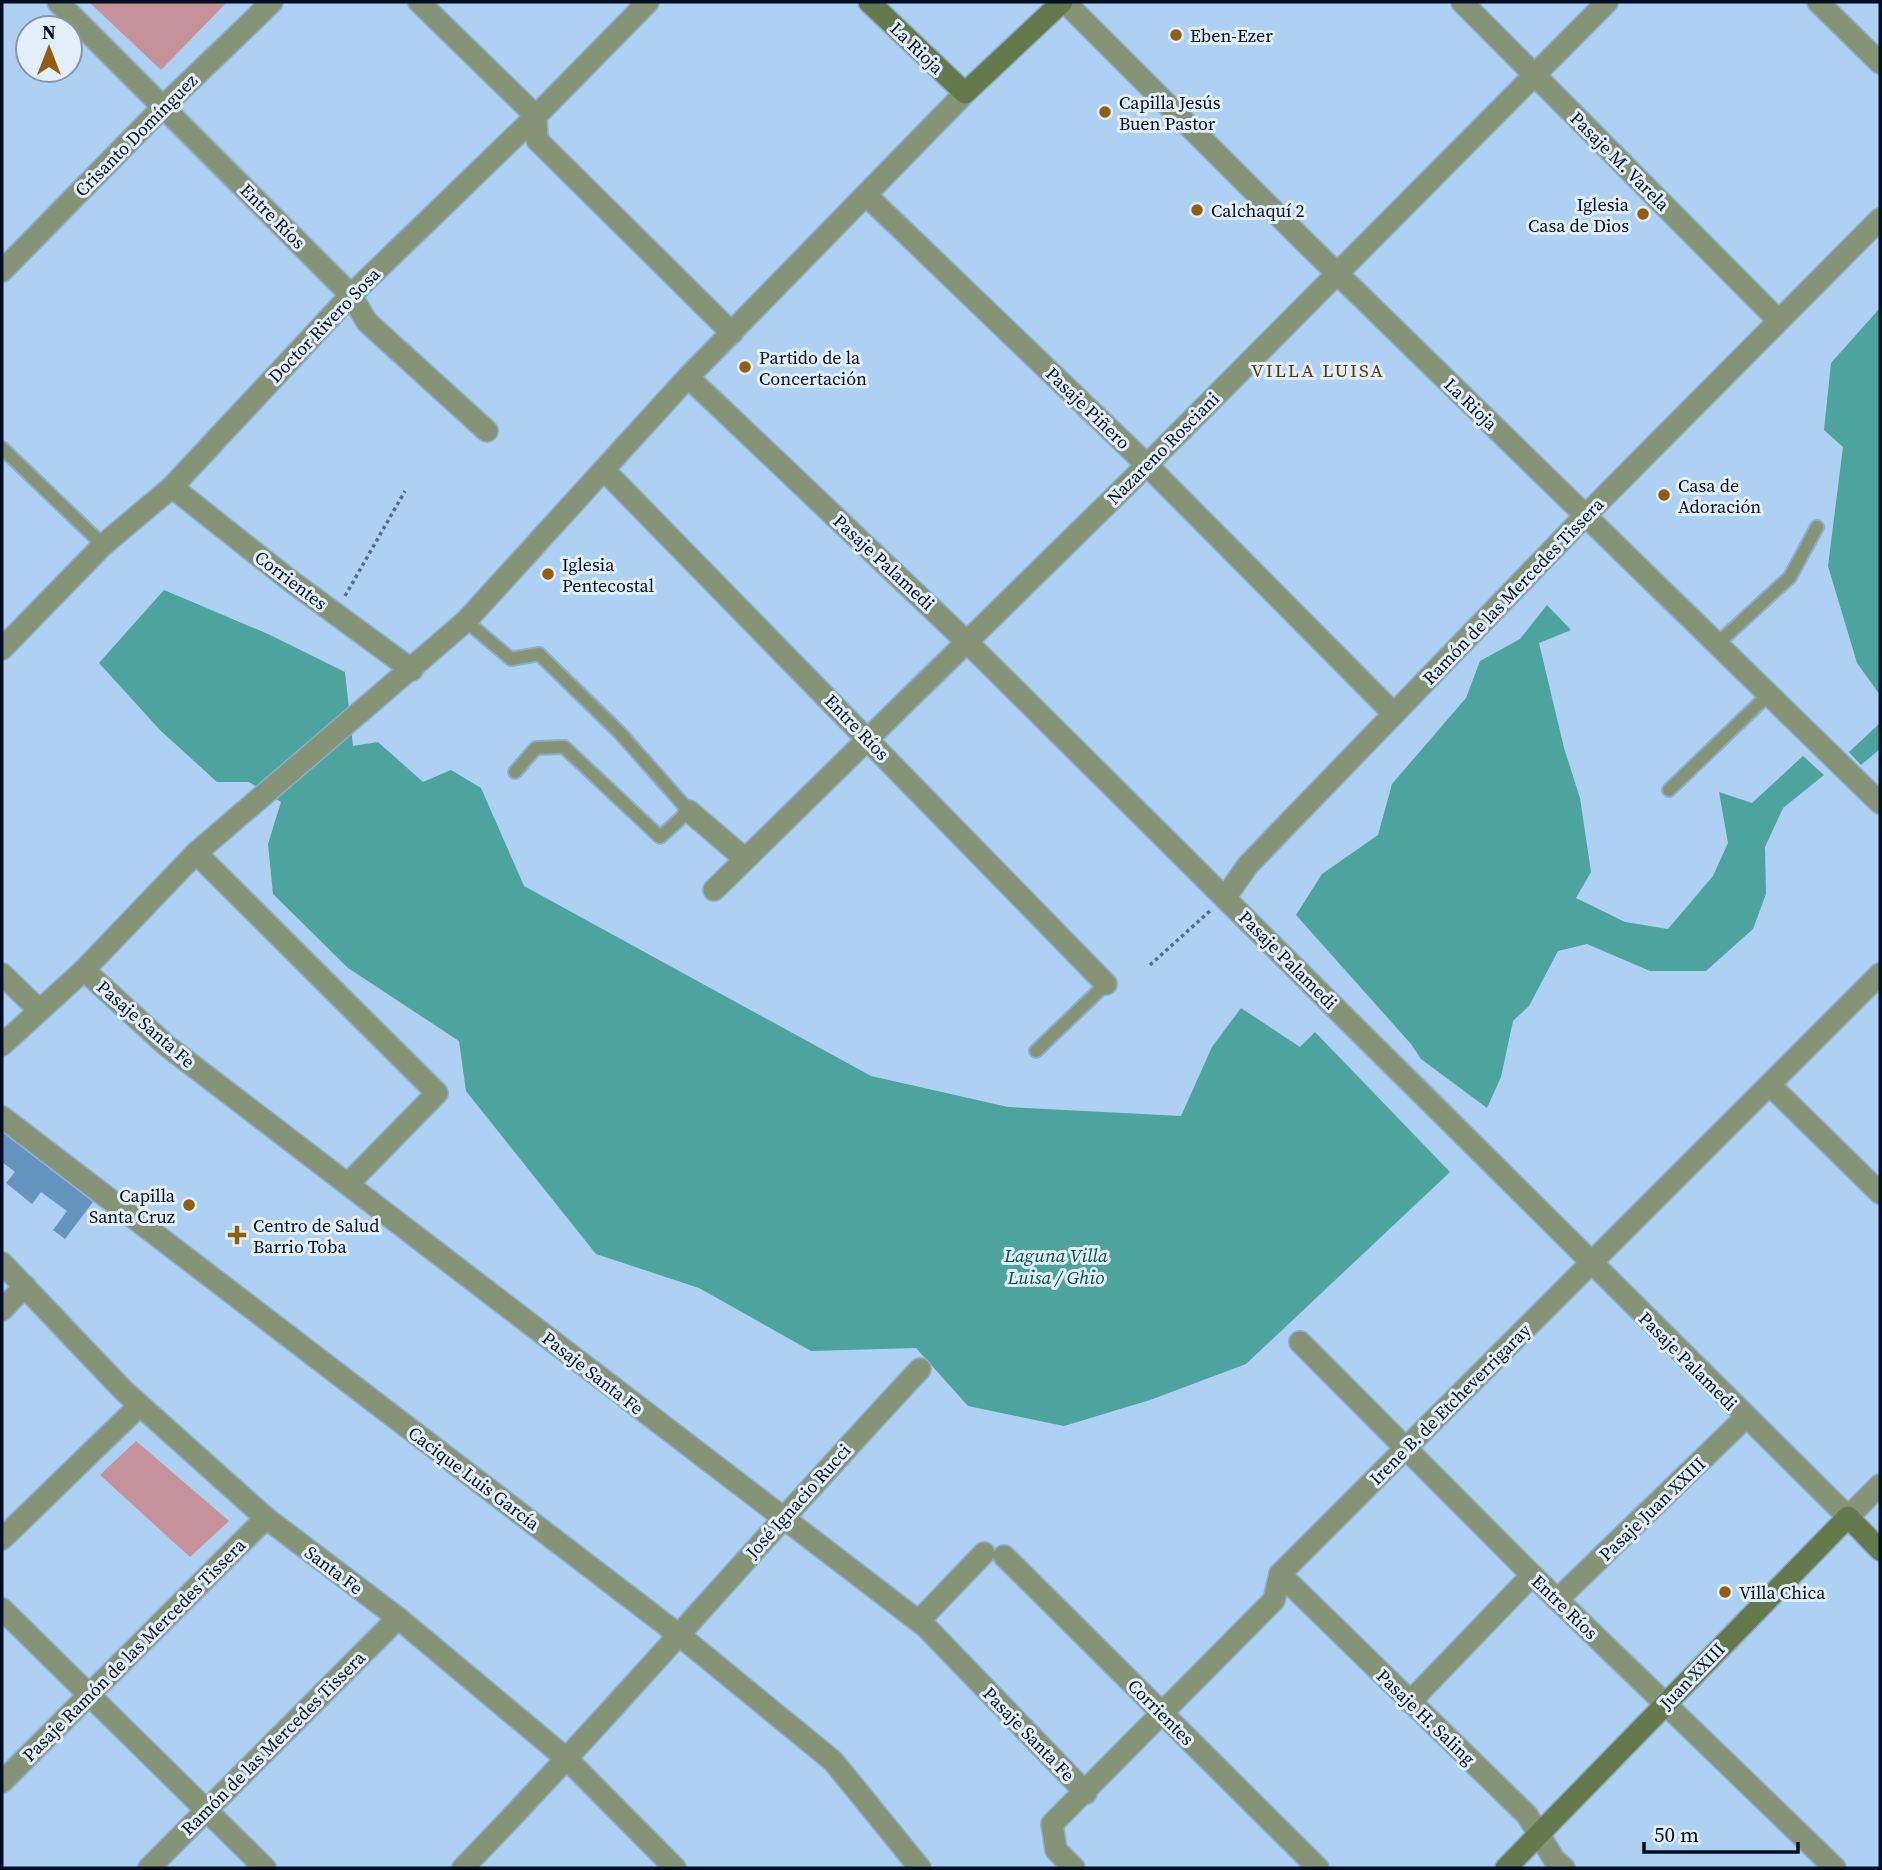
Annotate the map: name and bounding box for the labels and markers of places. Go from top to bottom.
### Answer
place label: Eben-Ezer [1190,23,1273,48]
marker: Eben-Ezer [1168,27,1184,43]
place label: Capilla Jesús Buen Pastor [1119,90,1221,136]
marker: Capilla Jesús Buen Pastor [1097,104,1113,120]
place label: Iglesia Casa de Dios [1528,192,1630,238]
place label: Calchaquí 2 [1211,198,1305,223]
marker: Calchaquí 2 [1189,202,1205,218]
marker: Iglesia Casa de Dios [1635,206,1651,222]
place label: Partido de la Concertación [759,345,867,391]
marker: Partido de la Concertación [737,359,753,375]
place label: Casa de Adoración [1678,473,1761,519]
marker: Casa de Adoración [1656,487,1672,503]
place label: Iglesia Pentecostal [562,552,654,598]
marker: Iglesia Pentecostal [540,566,556,582]
place label: Capilla Santa Cruz [89,1183,176,1229]
marker: Capilla Santa Cruz [181,1197,197,1213]
place label: Centro de Salud Barrio Toba [253,1213,379,1259]
marker: Centro de Salud Barrio Toba [227,1225,247,1245]
place label: Villa Chica [1739,1580,1826,1605]
marker: Villa Chica [1717,1584,1733,1600]

